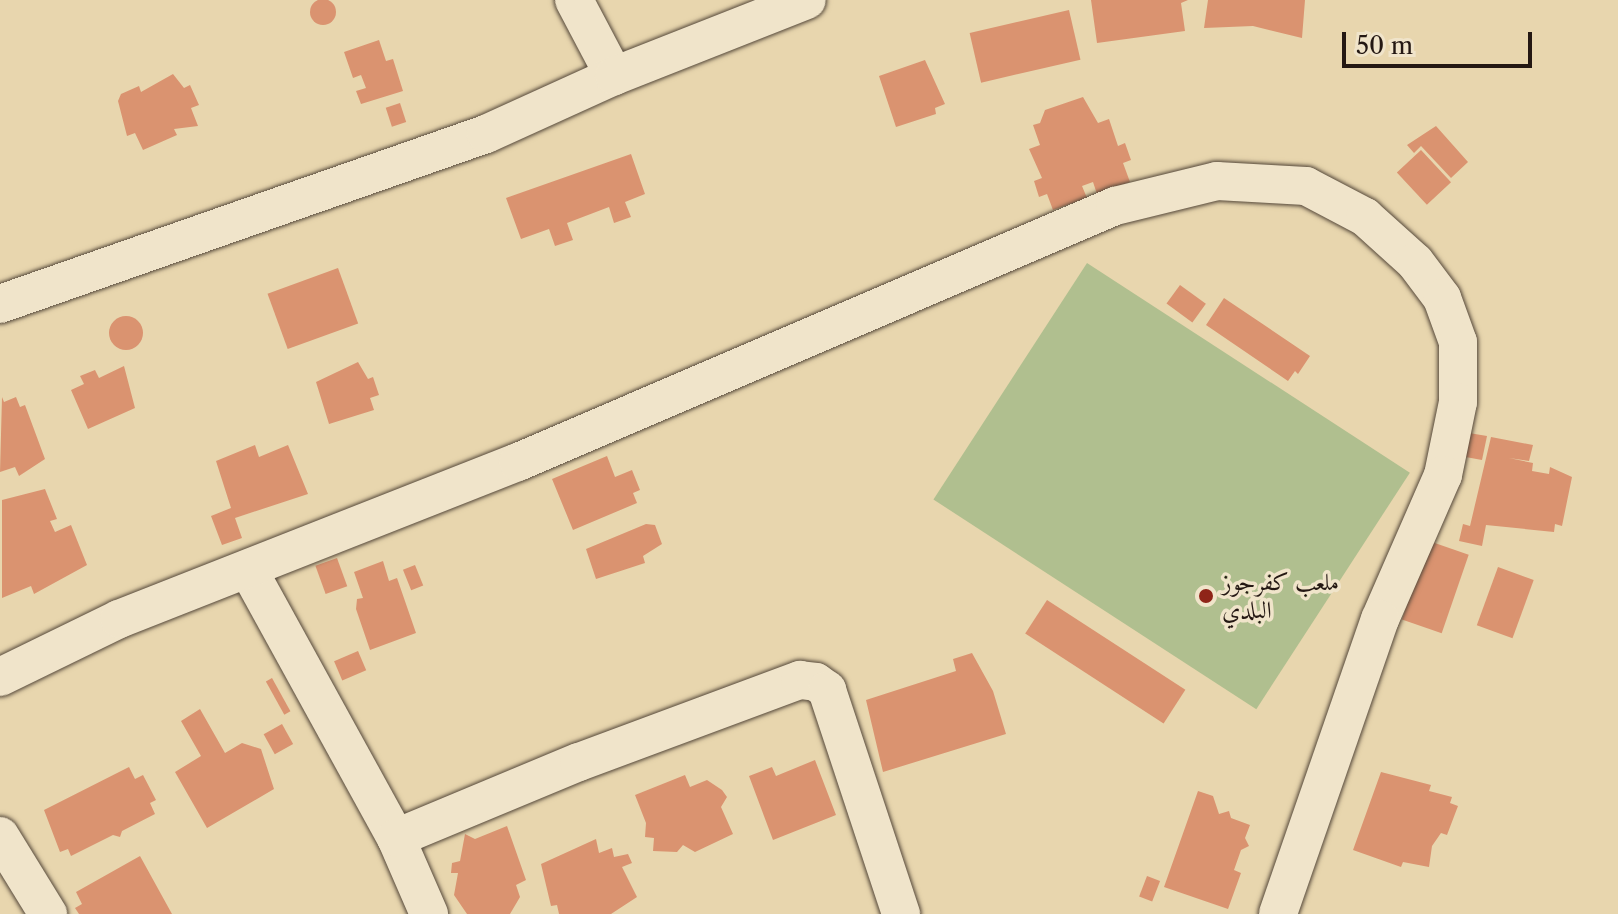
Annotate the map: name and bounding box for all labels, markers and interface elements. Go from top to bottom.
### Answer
scale bar [1346,16,1536,66]
text: 50 m [1356,31,1413,60]
place label: ملعب كفرجوز البلدي [1222,568,1339,624]
marker: ملعب كفرجوز البلدي [1197,587,1215,605]

